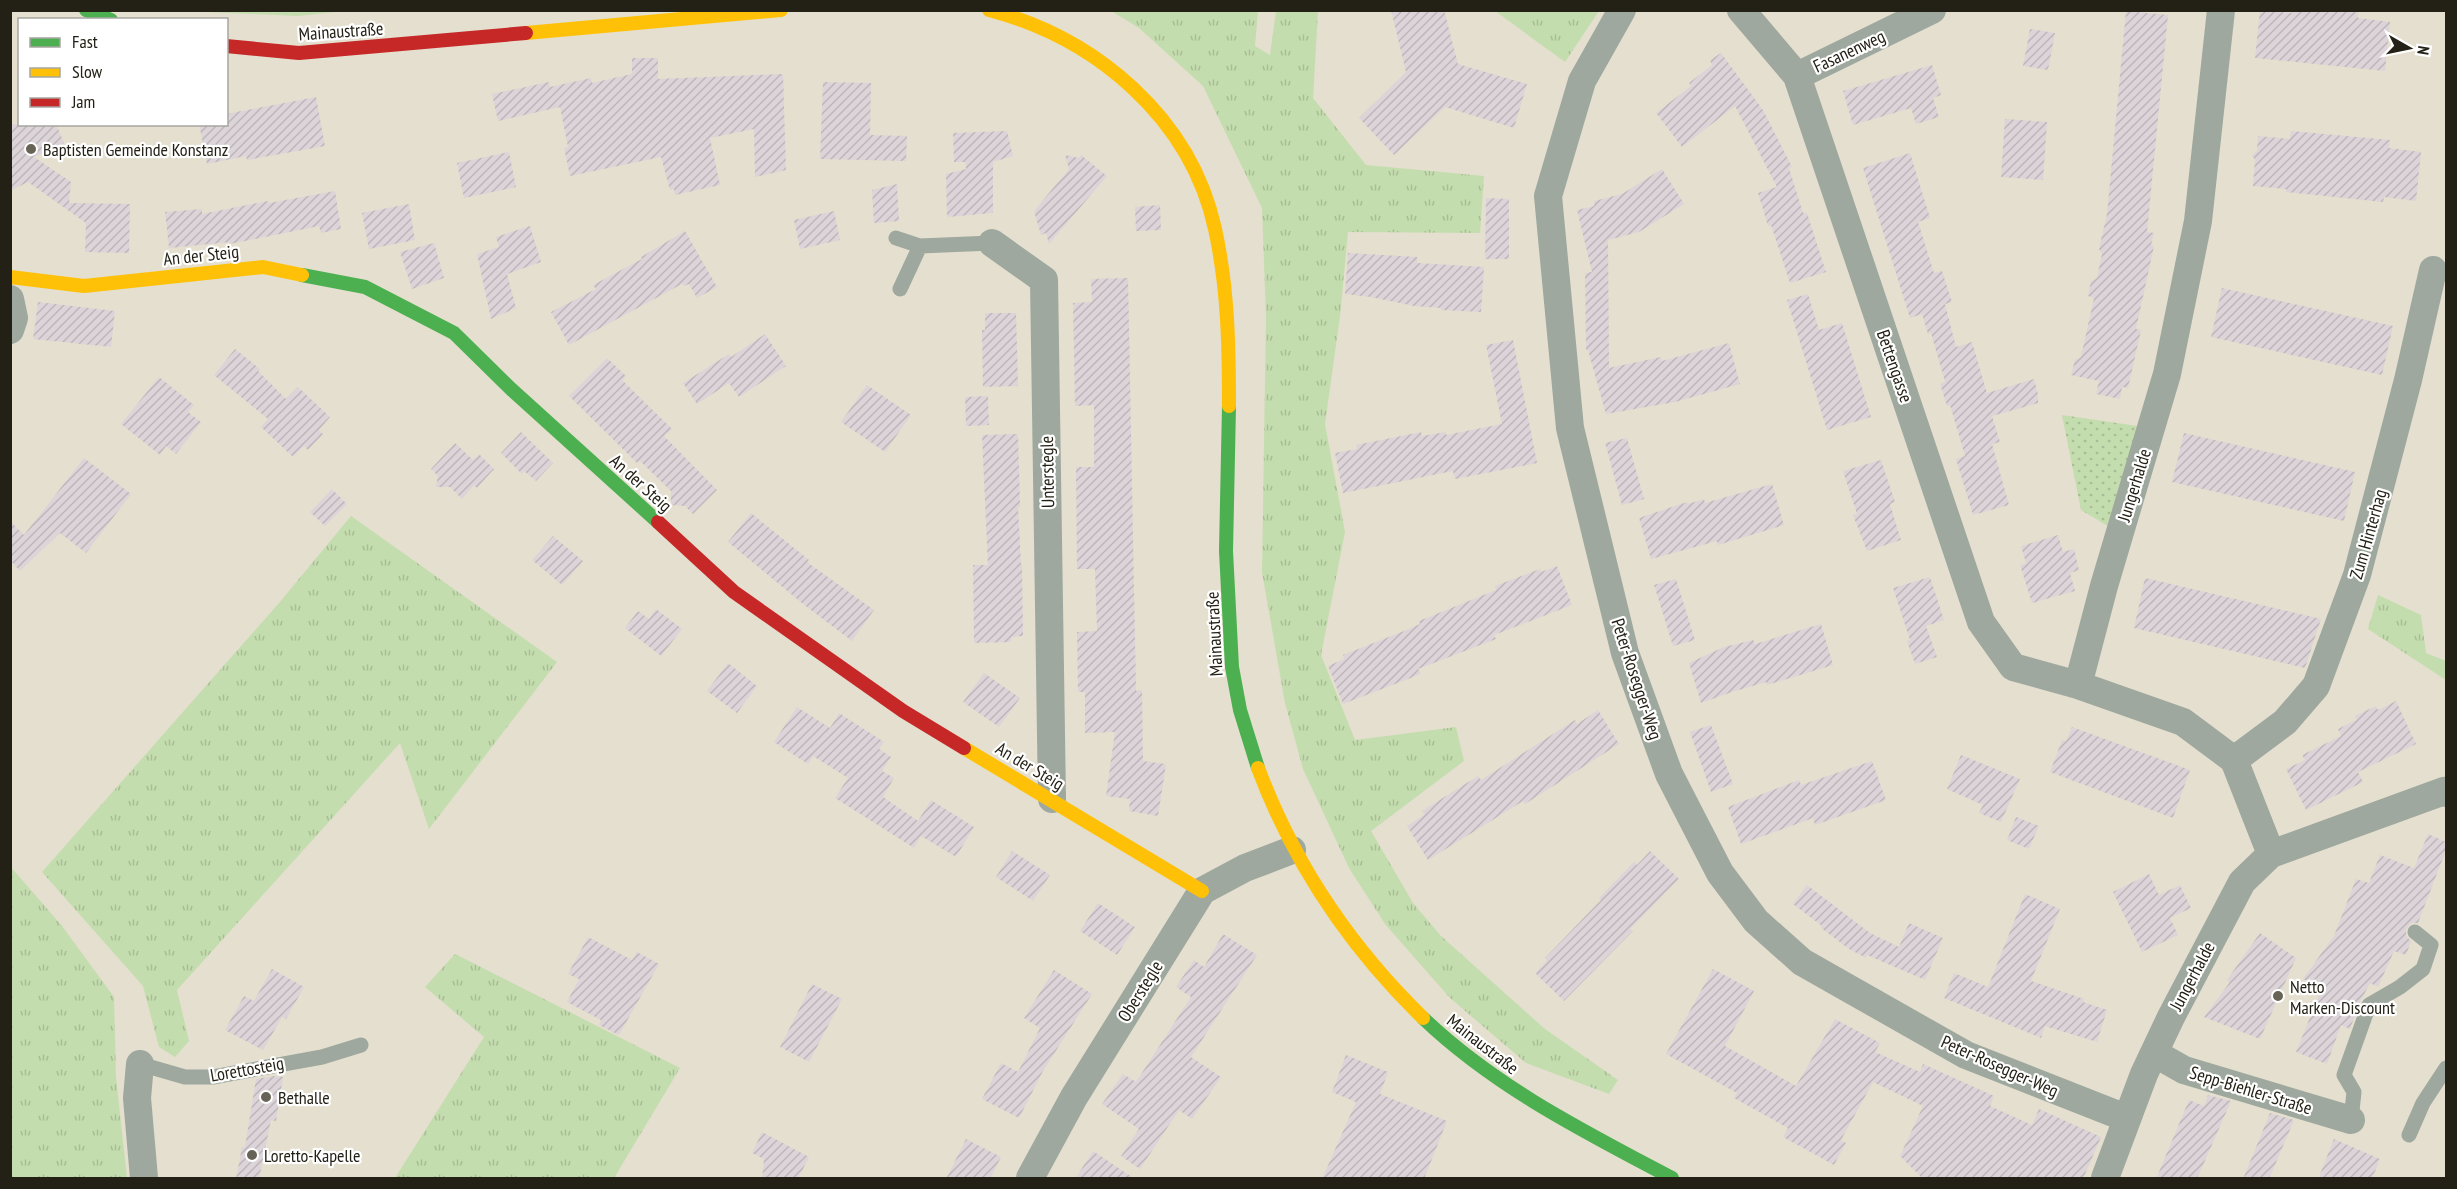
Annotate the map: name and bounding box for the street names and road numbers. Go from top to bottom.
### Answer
street label: Mainaustraße [298,17,384,45]
street label: Fasanenweg [1809,24,1889,78]
street label: An der Steig [162,240,240,270]
street label: Bettengasse [1872,327,1918,405]
street label: Unterstegle [1035,436,1059,508]
street label: Jungerhalde [2112,446,2156,525]
street label: An der Steig [605,449,677,517]
street label: Zum Hinterhag [2344,486,2392,582]
street label: Mainaustraße [1200,591,1228,677]
street label: Peter-Rosegger-Weg [1607,615,1667,743]
street label: An der Steig [992,737,1068,795]
street label: Jungerhalde [2164,938,2220,1015]
street label: Oberstegle [1112,956,1168,1026]
street label: Mainaustraße [1442,1009,1524,1079]
street label: Peter-Rosegger-Weg [1938,1030,2062,1102]
street label: Lorettosteig [208,1051,286,1087]
street label: Sepp-Biehler-Straße [2187,1060,2315,1120]

